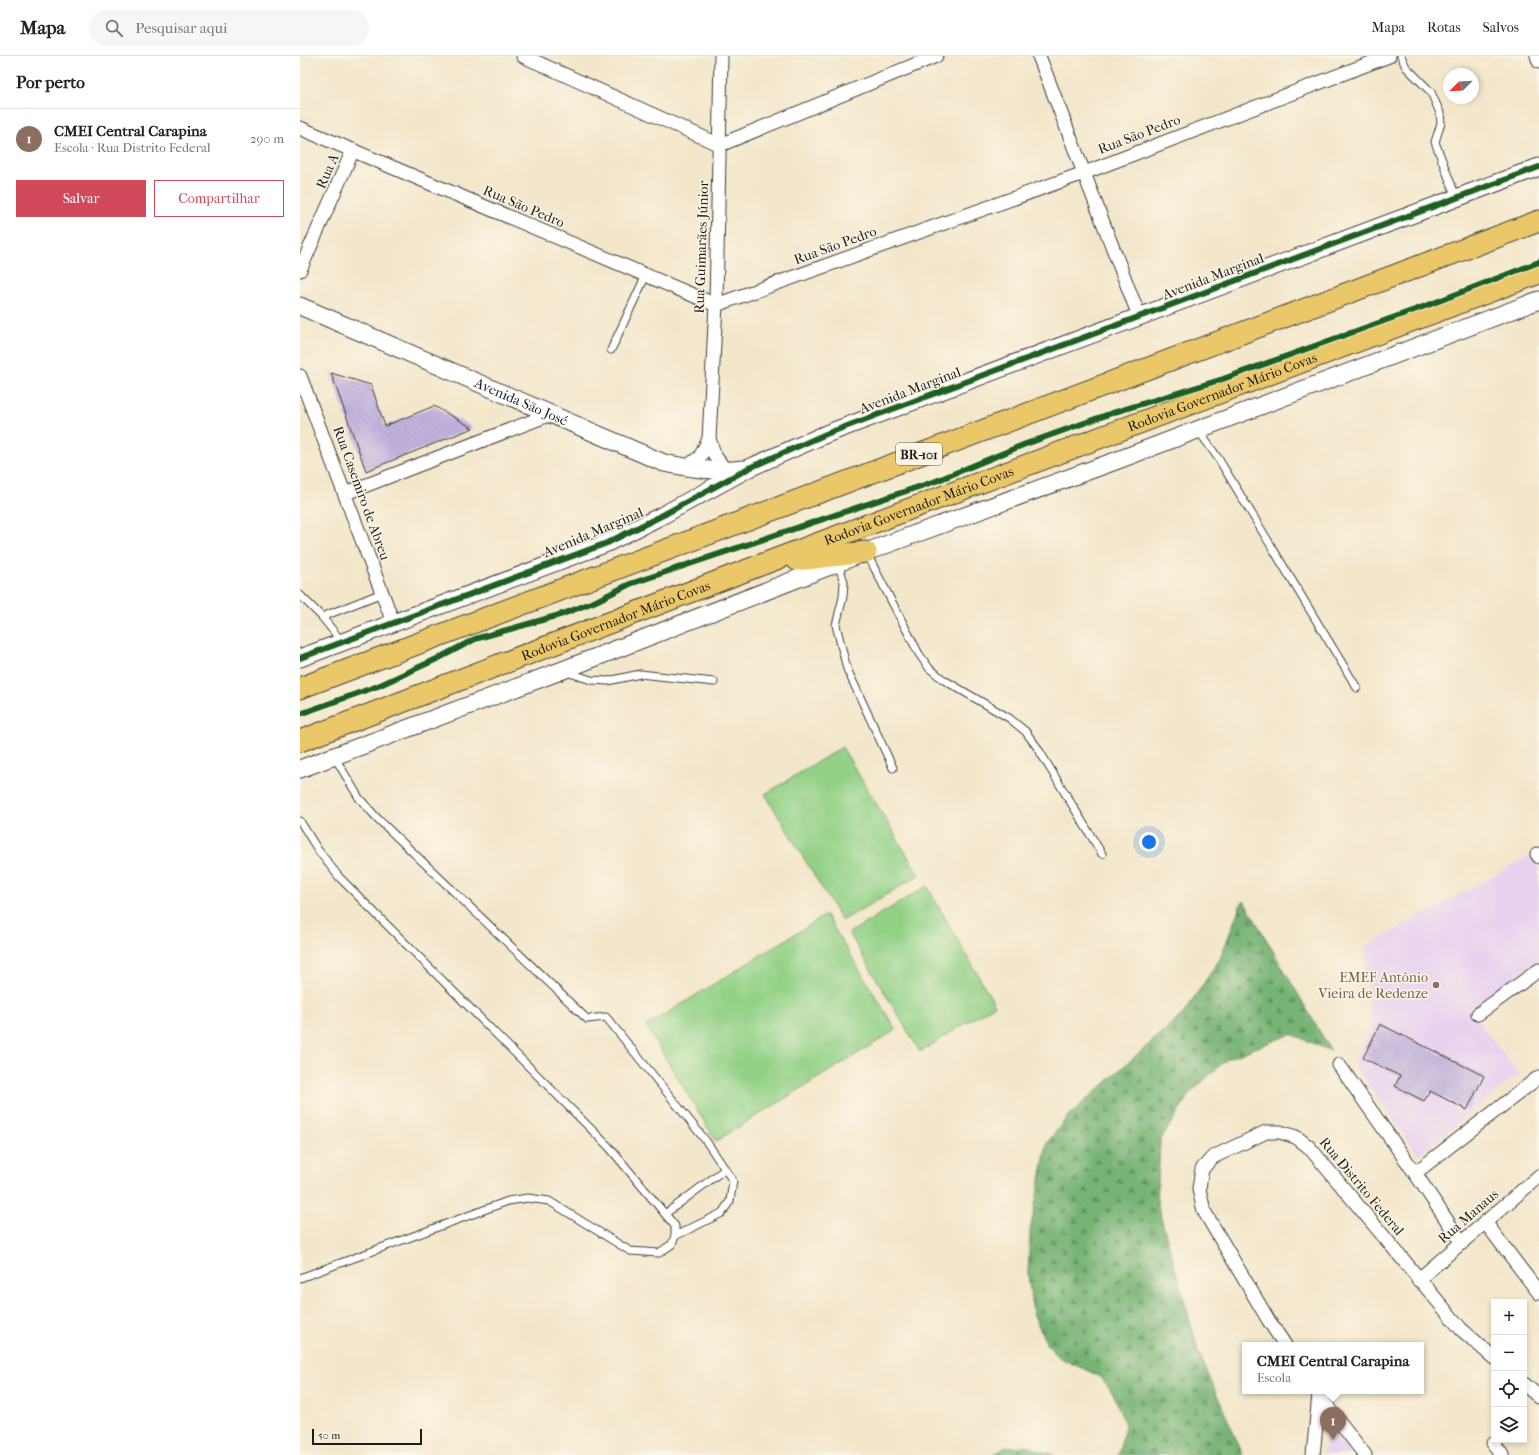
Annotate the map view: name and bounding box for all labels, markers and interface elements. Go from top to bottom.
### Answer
search box [89,10,369,46]
text: Mapa [20,17,65,39]
icon: search [103,17,125,39]
text: Pesquisar aqui [135,19,227,37]
text: Mapa [1372,19,1405,36]
text: Rotas [1427,19,1461,36]
text: Salvos [1483,19,1519,36]
north arrow [1443,68,1479,104]
text: Por perto [16,72,85,92]
street label: Rua São Pedro [1096,111,1183,158]
text: CMEI Central Carapina [54,122,207,140]
text: 1 [27,131,31,146]
text: 290 m [250,131,284,146]
text: Escola · Rua Distrito Federal [54,140,211,155]
street label: Rua A [312,150,343,191]
button: Salvar [16,180,146,217]
button: Compartilhar [154,180,284,217]
street label: Rua Guimarães Júnior [691,180,712,314]
street label: Rua São Pedro [481,182,567,231]
street label: Rua São Pedro [791,223,879,268]
street label: Avenida Marginal [1159,249,1266,304]
street label: Rodovia Governador Mário Covas [1125,349,1319,436]
street label: Avenida Marginal [856,363,963,418]
street label: Avenida São José [471,374,570,430]
street label: Rua Casemiro de Abreu [329,424,394,563]
road number: BR-101 [896,443,942,465]
street label: Rodovia Governador Mário Covas [822,463,1016,549]
street label: Avenida Marginal [540,504,646,562]
street label: Rodovia Governador Mário Covas [519,577,713,665]
your location [1139,832,1159,852]
place label: EMEF Antônio Vieira de Redenze [1317,969,1428,1002]
marker: EMEF Antônio Vieira de Redenze [1431,980,1441,990]
street label: Rua Distrito Federal [1316,1134,1408,1239]
street label: Rua Manaus [1435,1186,1502,1247]
map controls [1491,1299,1527,1443]
button: + [1491,1299,1527,1335]
button: − [1491,1335,1527,1371]
popup [1242,1342,1424,1394]
text: CMEI Central Carapina [1257,1352,1409,1370]
text: Escola [1257,1370,1291,1385]
button: locate [1491,1371,1527,1407]
pin: 1 [1320,1407,1346,1440]
button: layers [1491,1407,1527,1443]
scale bar [312,1427,422,1446]
text: 50 m [318,1429,340,1442]

